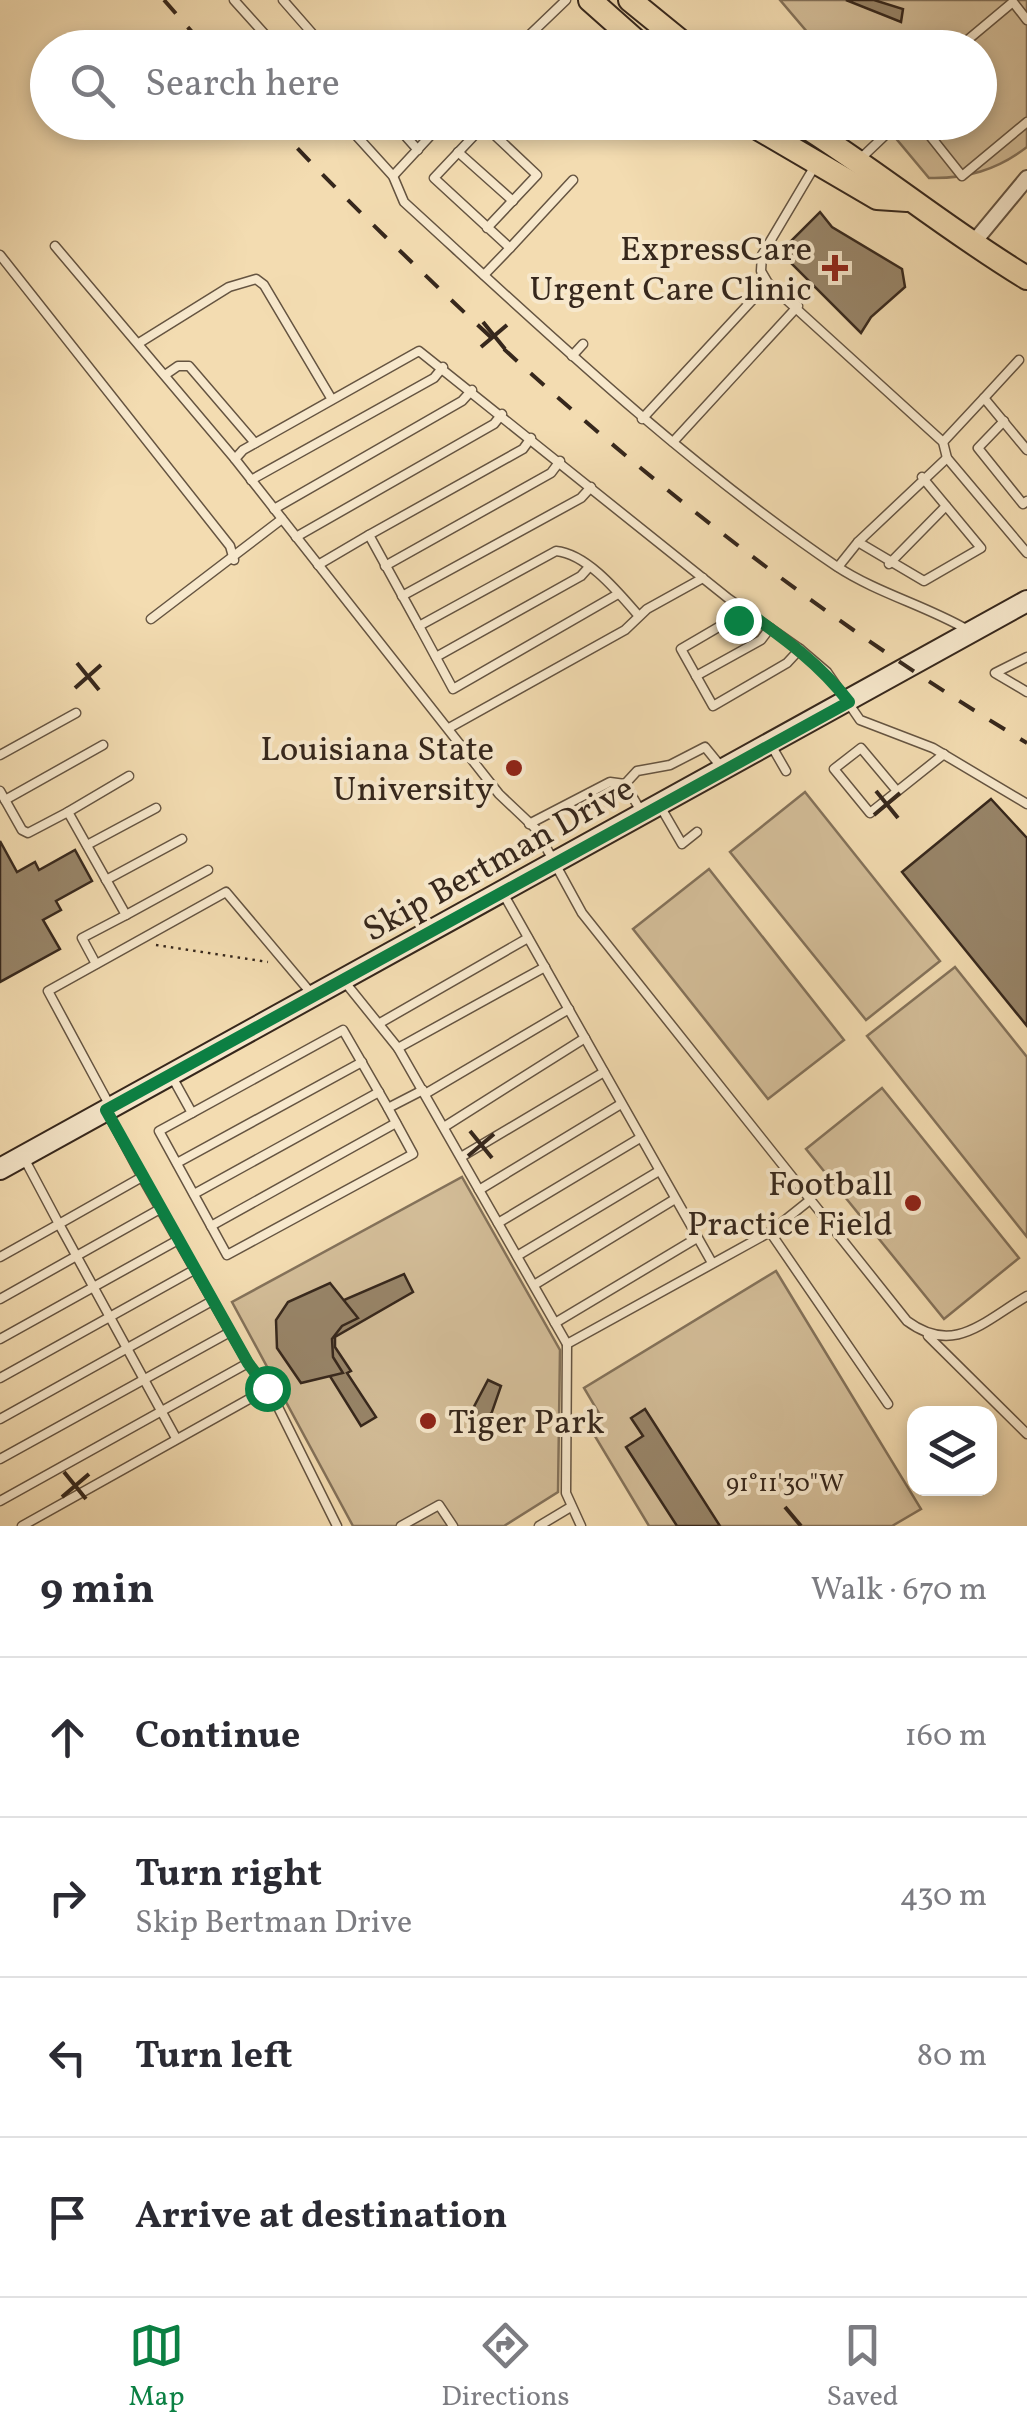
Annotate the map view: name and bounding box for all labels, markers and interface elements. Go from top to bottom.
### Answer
search box [30,30,997,140]
icon: search [65,58,120,113]
text: Search here [145,59,340,112]
place label: ExpressCare Urgent Care Clinic [530,227,812,315]
marker: ExpressCare Urgent Care Clinic [822,255,848,281]
route end [716,598,762,644]
place label: Louisiana State University [260,727,494,815]
marker: Louisiana State University [503,757,525,779]
street label: Skip Bertman Drive [355,766,644,955]
place label: Football Practice Field [687,1162,893,1250]
marker: Football Practice Field [902,1192,924,1214]
route start [245,1366,291,1412]
place label: Tiger Park [448,1400,605,1448]
map controls [907,1406,997,1496]
button: layers [907,1406,997,1496]
marker: Tiger Park [417,1410,439,1432]
text: 91°11'30"W [726,1467,844,1502]
text: 9 min [40,1562,155,1621]
text: Walk · 670 m [811,1569,987,1613]
icon: ahead [40,1710,95,1765]
text: Continue [135,1711,300,1764]
text: 160 m [904,1715,987,1759]
text: Turn right [135,1849,322,1902]
icon: right [40,1870,95,1925]
text: 430 m [899,1875,987,1919]
text: Skip Bertman Drive [135,1902,412,1946]
icon: left [40,2030,95,2085]
text: Turn left [135,2031,292,2084]
text: 80 m [917,2035,987,2079]
icon: arrive [40,2190,95,2245]
text: Arrive at destination [135,2191,508,2244]
tab: Map [128,2318,184,2417]
tab: Directions [441,2318,570,2417]
tab: Saved [826,2318,899,2417]

